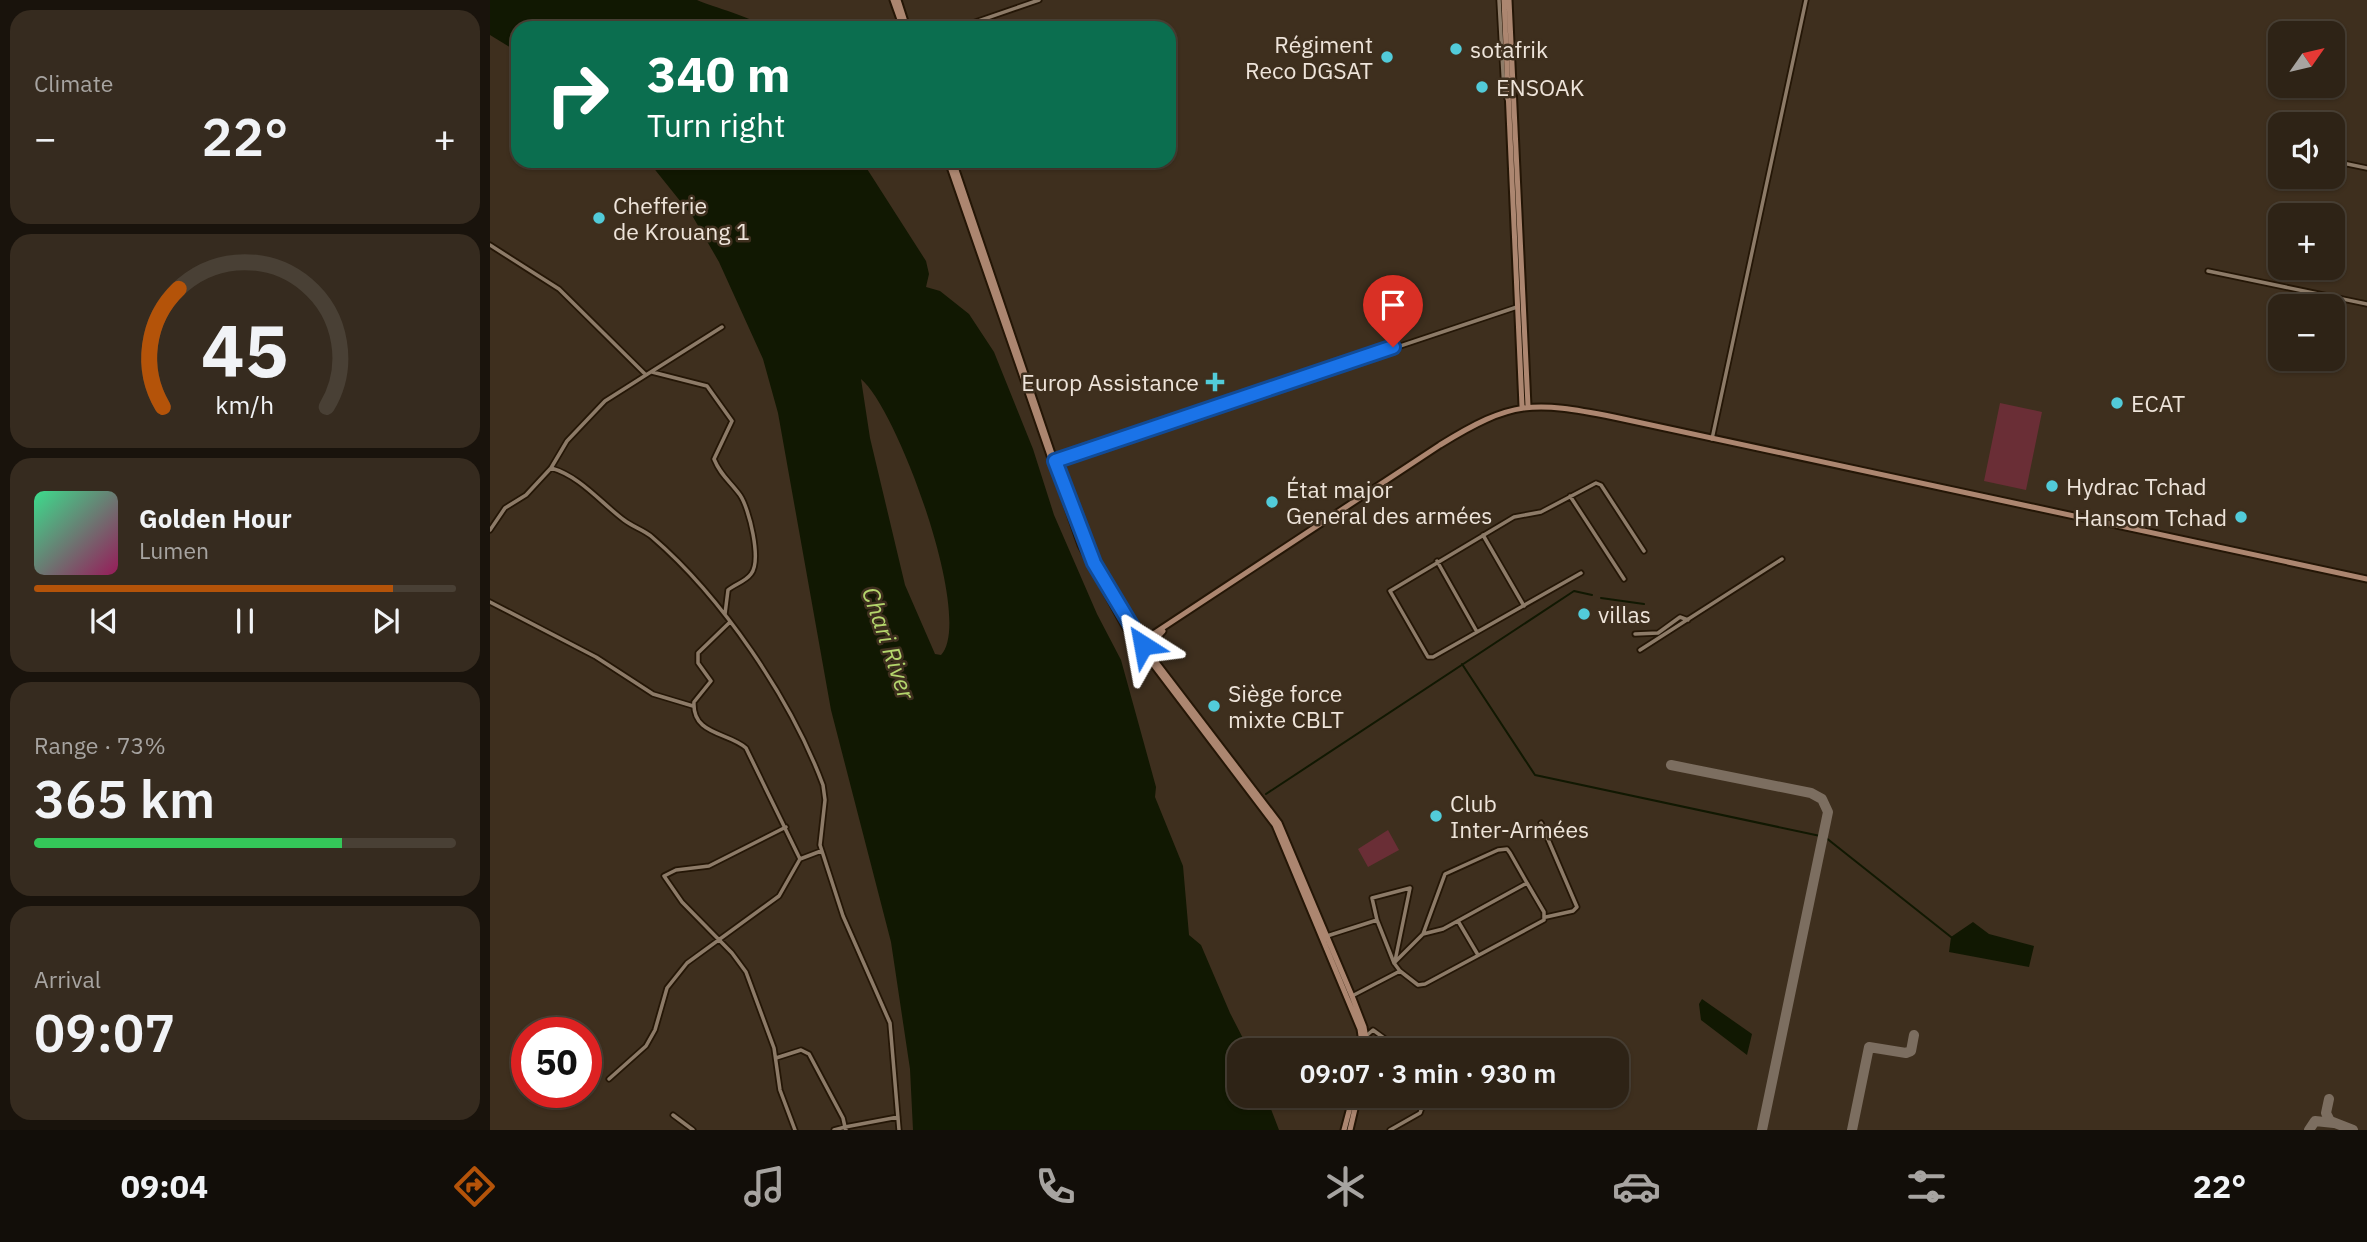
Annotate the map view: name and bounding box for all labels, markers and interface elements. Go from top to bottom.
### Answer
north arrow [2268,21,2345,98]
map controls [2268,21,2345,371]
place label: Régiment Reco DGSAT [1245,29,1373,85]
place label: sotafrik [1470,34,1548,64]
marker: sotafrik [1448,41,1464,57]
text: 340 m [647,42,791,105]
icon: right [532,49,623,140]
marker: Régiment Reco DGSAT [1379,49,1395,65]
text: Climate [34,68,113,98]
place label: ENSOAK [1496,72,1585,102]
marker: ENSOAK [1474,79,1490,95]
text: 22° [202,103,288,170]
text: Turn right [647,104,785,146]
button: sound [2268,112,2345,189]
text: − [34,113,57,162]
text: + [433,113,456,162]
place label: Chefferie de Krouang 1 [613,190,750,246]
button: + [2268,203,2345,280]
marker: Chefferie de Krouang 1 [591,210,607,226]
pin [1363,275,1423,347]
icon: arrive [1374,286,1412,324]
button: − [2268,294,2345,371]
text: 45 [201,302,289,397]
place label: Europ Assistance [1021,367,1199,397]
marker: Europ Assistance [1205,372,1225,392]
text: km/h [216,388,274,421]
place label: ECAT [2131,388,2185,418]
marker: ECAT [2109,395,2125,411]
place label: Hydrac Tchad [2066,471,2207,501]
place label: État major General des armées [1286,474,1492,530]
marker: Hydrac Tchad [2044,478,2060,494]
marker: État major General des armées [1264,494,1280,510]
text: Golden Hour [139,501,292,535]
place label: Hansom Tchad [2074,502,2227,532]
marker: Hansom Tchad [2233,509,2249,525]
text: Lumen [139,535,209,565]
water label: Chari River [855,583,924,704]
place label: villas [1598,599,1651,629]
icon: previous [85,602,123,640]
icon: pause [226,602,264,640]
icon: next [367,602,405,640]
marker: villas [1576,606,1592,622]
position arrow [1106,608,1180,682]
place label: Siège force mixte CBLT [1228,678,1344,734]
marker: Siège force mixte CBLT [1206,698,1222,714]
text: Range · 73% [34,730,166,760]
text: 365 km [34,765,215,832]
place label: Club Inter-Armées [1450,788,1589,844]
marker: Club Inter-Armées [1428,808,1444,824]
text: Arrival [34,964,101,994]
text: 09:07 [34,999,175,1066]
speed limit sign: 50 [511,1017,602,1108]
text: 09:07 · 3 min · 930 m [1300,1056,1556,1090]
icon: directions [450,1162,499,1211]
icon: music [740,1162,789,1211]
icon: phone [1031,1162,1080,1211]
icon: climate [1321,1162,1370,1211]
icon: car [1612,1162,1661,1211]
icon: filters [1902,1162,1951,1211]
text: 09:04 [121,1165,208,1207]
text: 22° [2193,1165,2246,1207]

